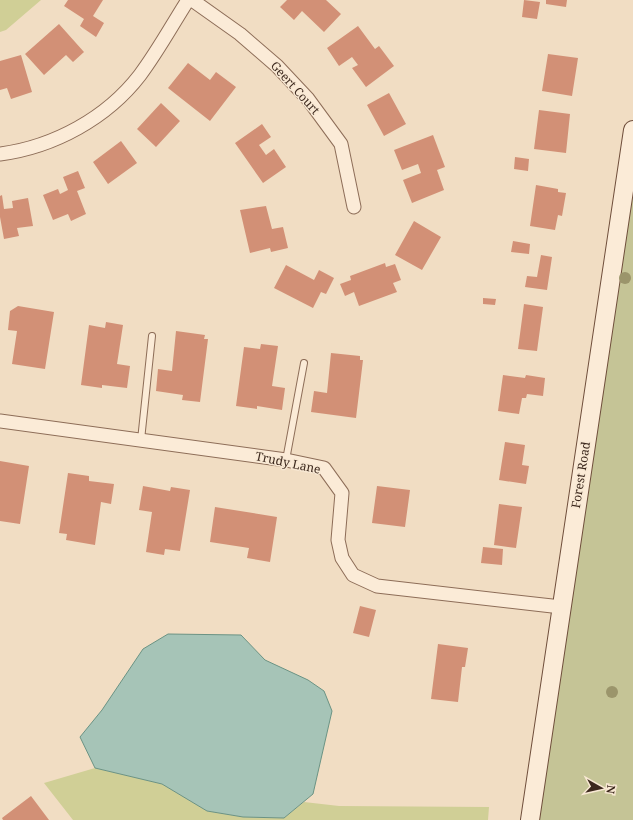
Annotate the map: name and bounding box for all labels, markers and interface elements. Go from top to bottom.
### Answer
street label: Geert Court [267,57,324,118]
street label: Forest Road [567,440,594,509]
street label: Trudy Lane [254,447,322,478]
north arrow [581,768,621,808]
text: N [603,784,619,795]

